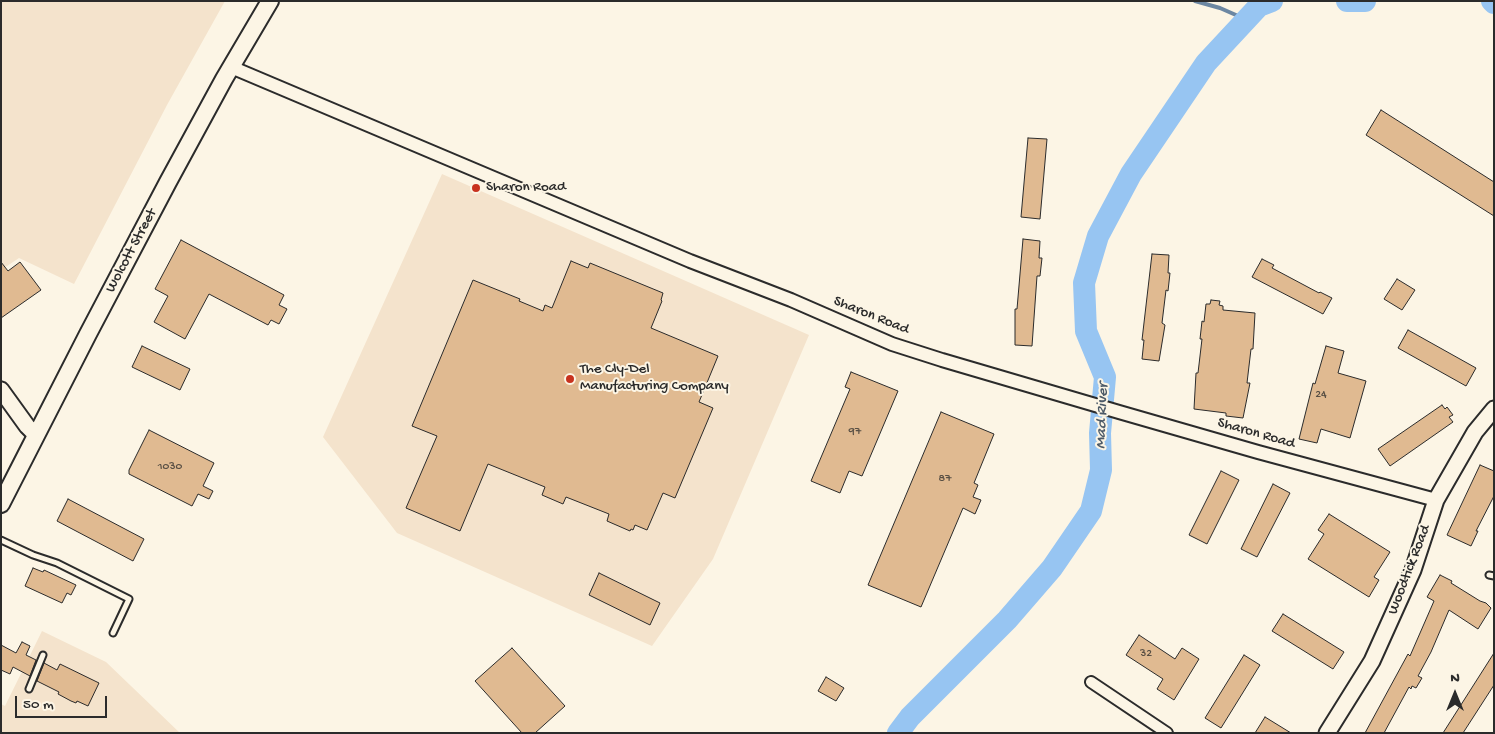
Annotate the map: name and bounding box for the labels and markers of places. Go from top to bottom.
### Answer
place label: Sharon Road [486,179,566,197]
marker: Sharon Road [470,182,482,194]
place label: The Cly-Del Manufacturing Company [580,361,729,396]
marker: The Cly-Del Manufacturing Company [564,373,576,385]

